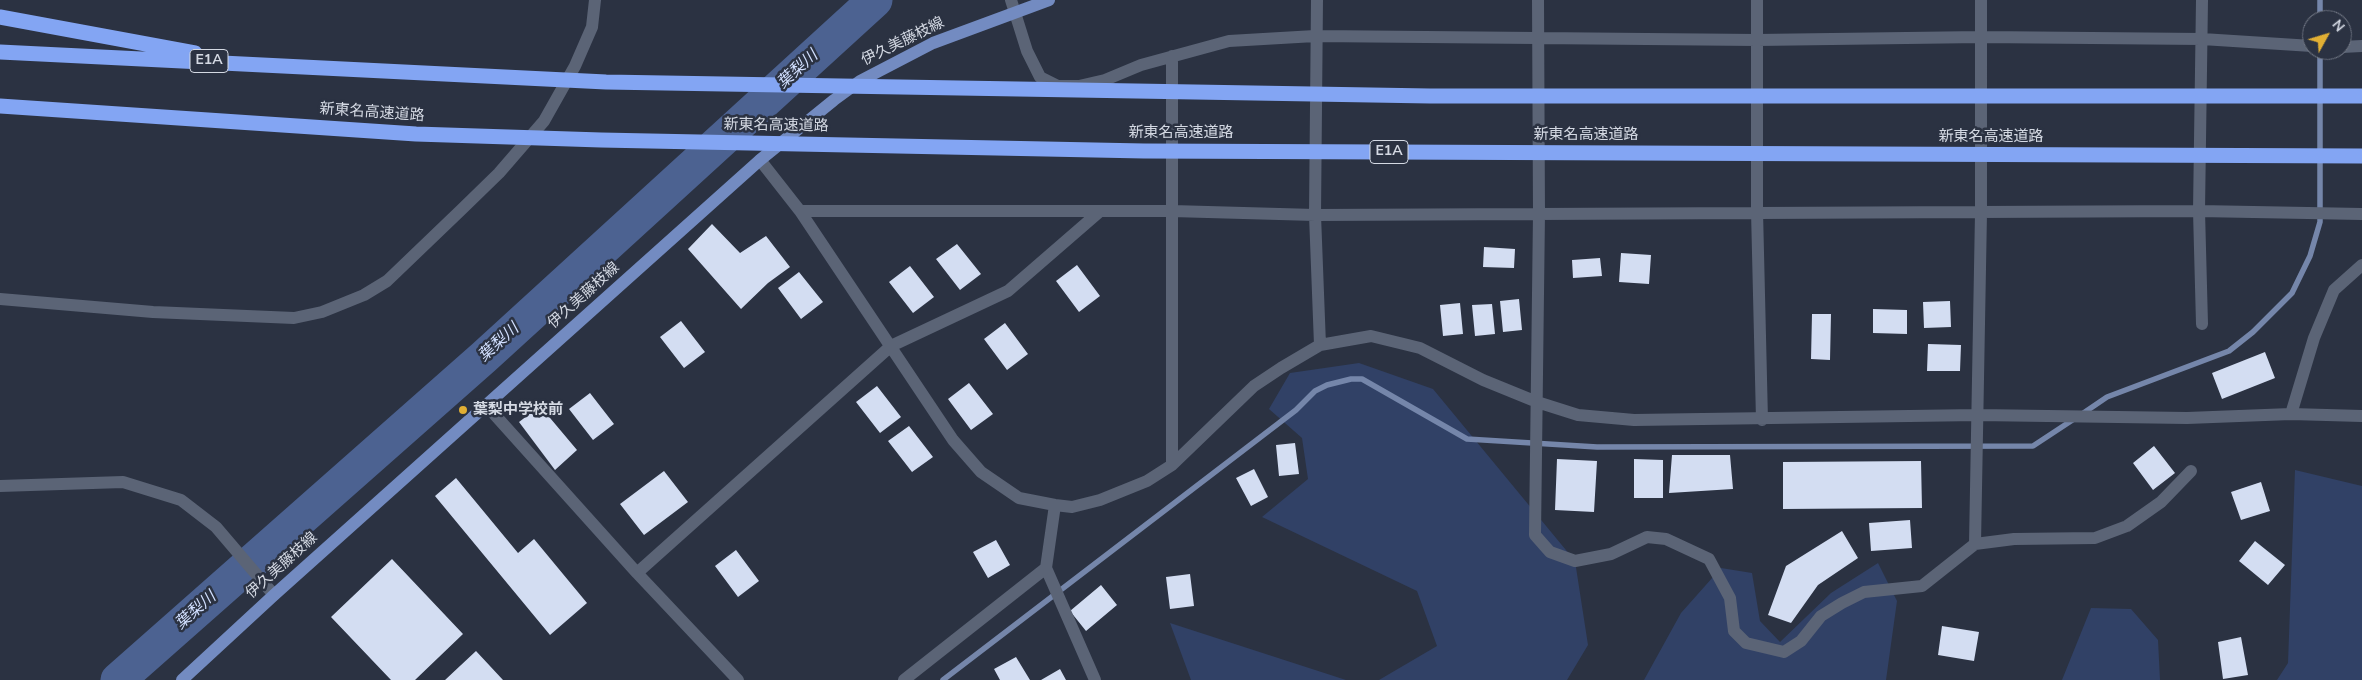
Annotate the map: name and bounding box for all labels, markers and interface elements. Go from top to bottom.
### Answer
north arrow [2302,10,2352,60]
street label: 伊久美藤枝線 [859,14,947,70]
text: N [2328,16,2349,36]
water label: 葉梨川 [774,47,822,93]
road number: E1A [190,49,228,72]
street label: 新東名高速道路 [319,100,425,126]
street label: 新東名高速道路 [723,116,829,136]
street label: 新東名高速道路 [1129,124,1233,142]
street label: 新東名高速道路 [1534,126,1638,144]
street label: 新東名高速道路 [1939,128,2043,146]
road number: E1A [1370,140,1408,163]
street label: 伊久美藤枝線 [545,259,623,333]
water label: 葉梨川 [475,320,523,366]
place label: 葉梨中学校前 [473,401,563,419]
marker: 葉梨中学校前 [457,404,469,416]
street label: 伊久美藤枝線 [243,529,321,603]
water label: 葉梨川 [172,588,220,634]

